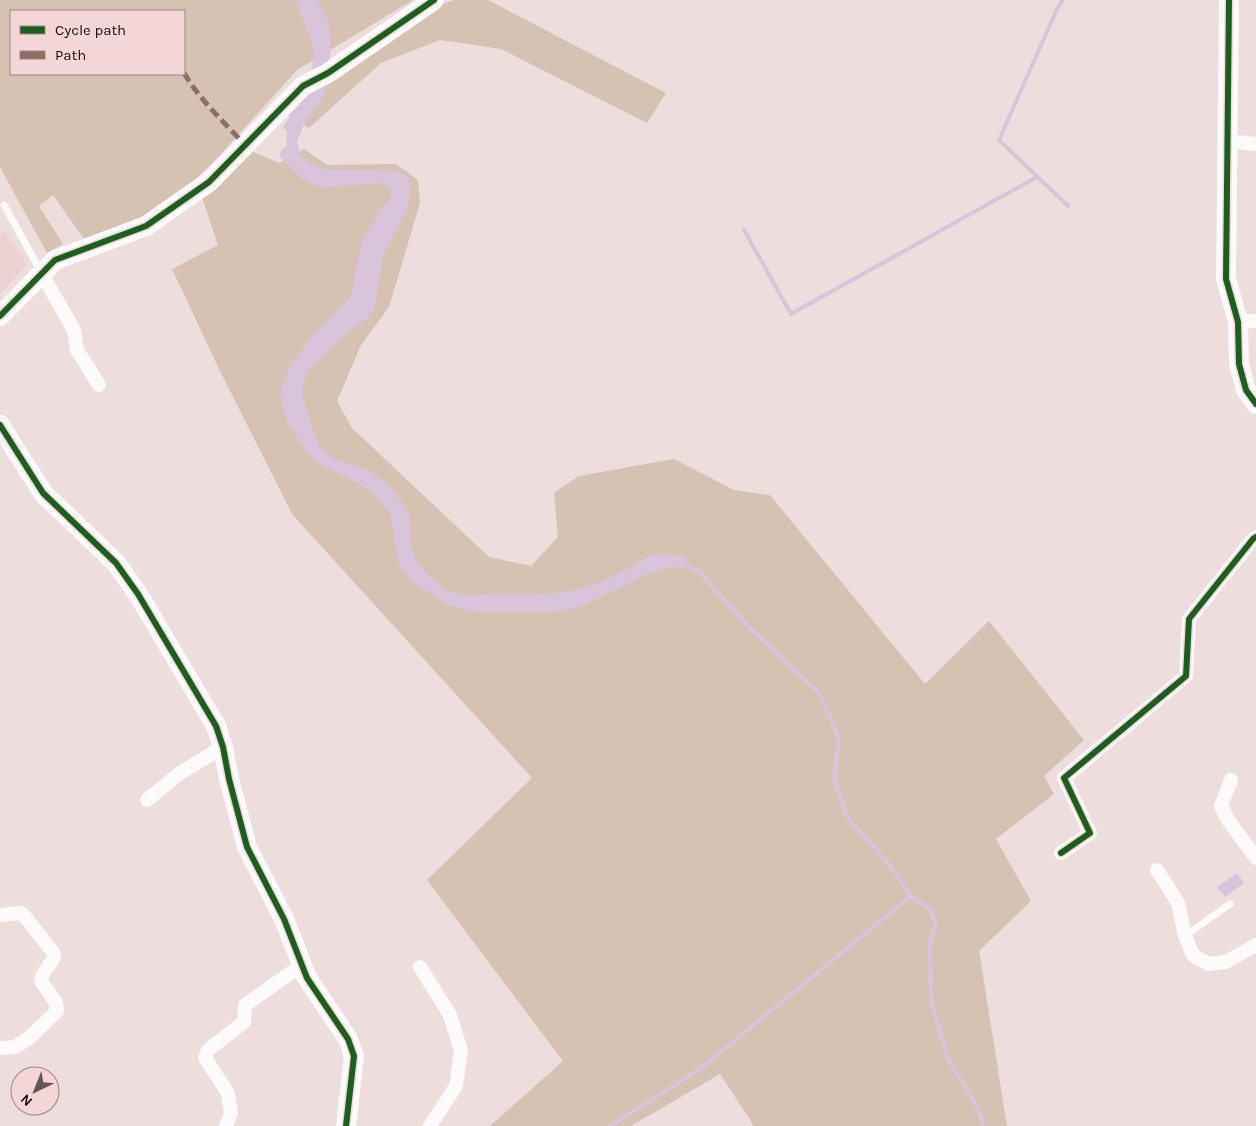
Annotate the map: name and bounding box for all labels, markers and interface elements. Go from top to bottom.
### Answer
legend [10,10,185,75]
text: Cycle path [55,21,126,39]
text: Path [55,46,86,64]
north arrow [10,1066,60,1116]
text: N [17,1090,36,1110]

